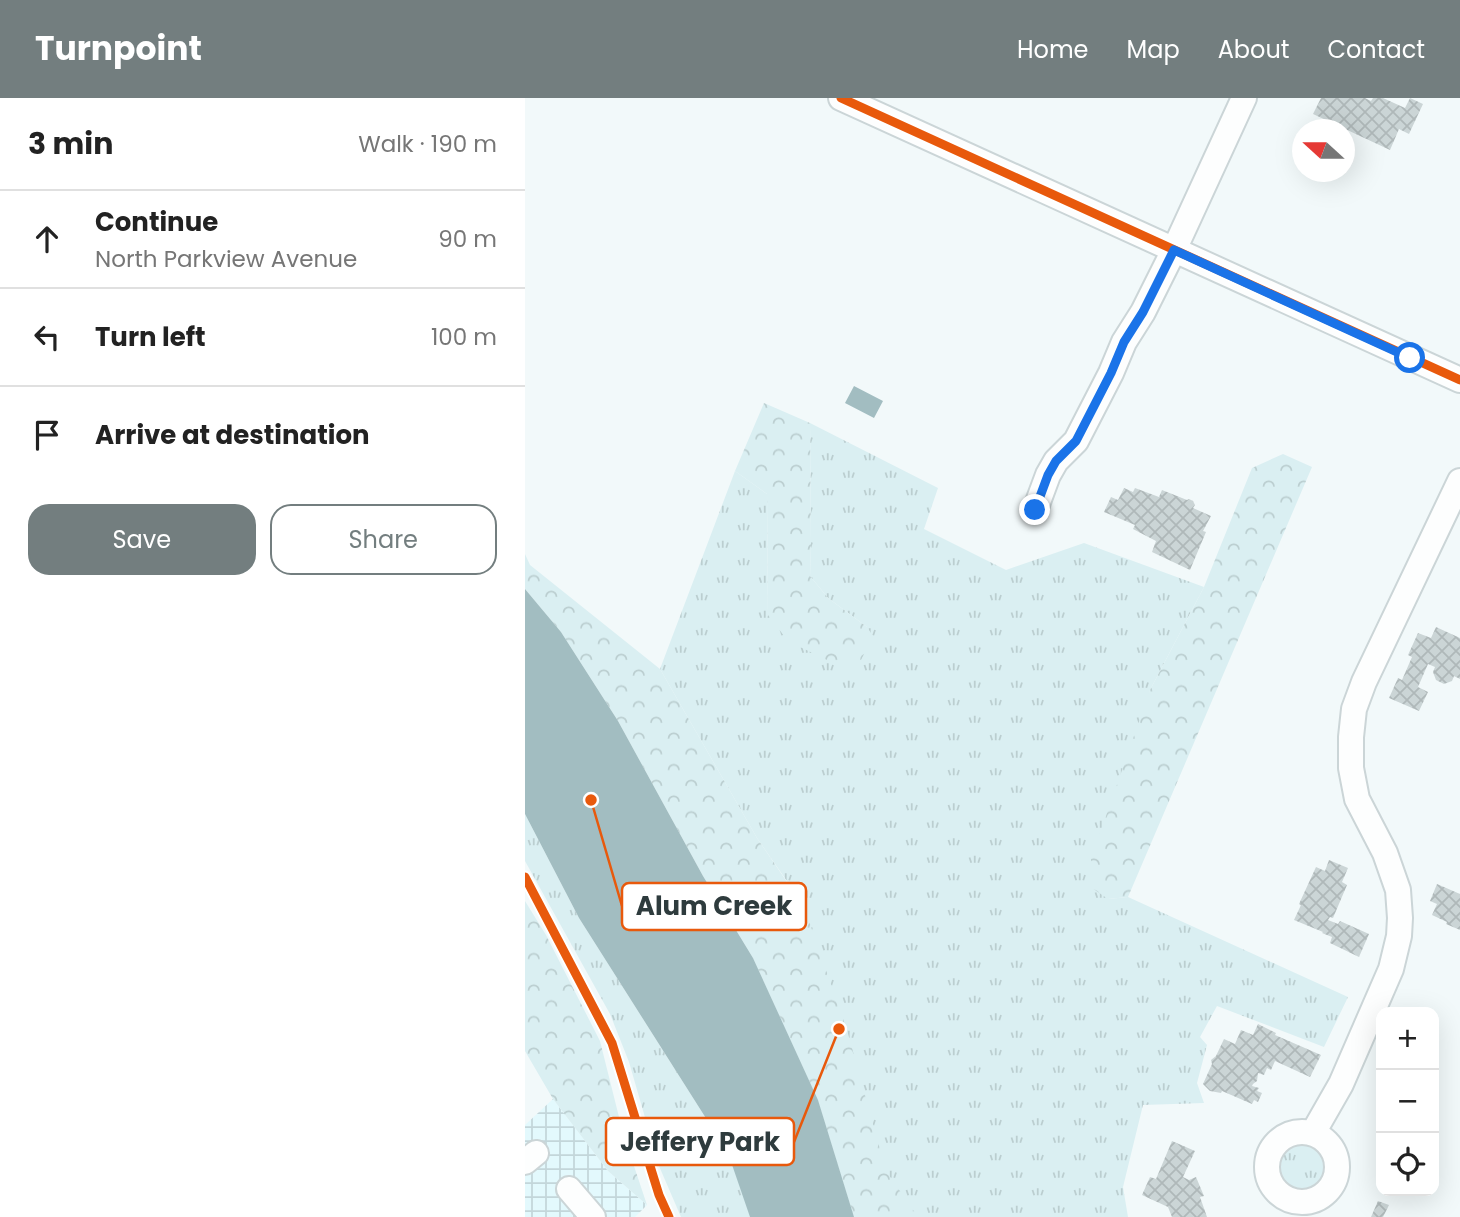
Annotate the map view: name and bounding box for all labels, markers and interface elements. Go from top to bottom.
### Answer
text: Turnpoint [35,25,202,72]
text: Home [1017,33,1089,66]
text: Map [1127,33,1180,66]
text: About [1218,33,1289,66]
text: Contact [1327,33,1425,66]
north arrow [1292,119,1355,182]
text: 3 min [28,122,113,165]
text: Walk · 190 m [358,128,497,160]
text: Continue [95,204,218,240]
icon: ahead [28,220,66,258]
text: 90 m [438,223,497,255]
text: North Parkview Avenue [95,243,357,275]
icon: left [28,318,66,356]
text: Turn left [95,319,206,355]
text: 100 m [431,321,497,353]
route start [1394,342,1425,373]
icon: arrive [28,416,66,454]
text: Arrive at destination [95,417,370,453]
route end [1019,494,1050,525]
button: Save [28,504,256,575]
button: Share [270,504,497,575]
callout: Alum Creek [622,883,806,930]
text: Alum Creek [636,888,792,924]
map controls [1376,1007,1439,1196]
button: + [1376,1007,1439,1070]
button: − [1376,1070,1439,1133]
callout: Jeffery Park [606,1118,794,1165]
text: Jeffery Park [620,1124,780,1160]
button: locate [1376,1133,1439,1196]

